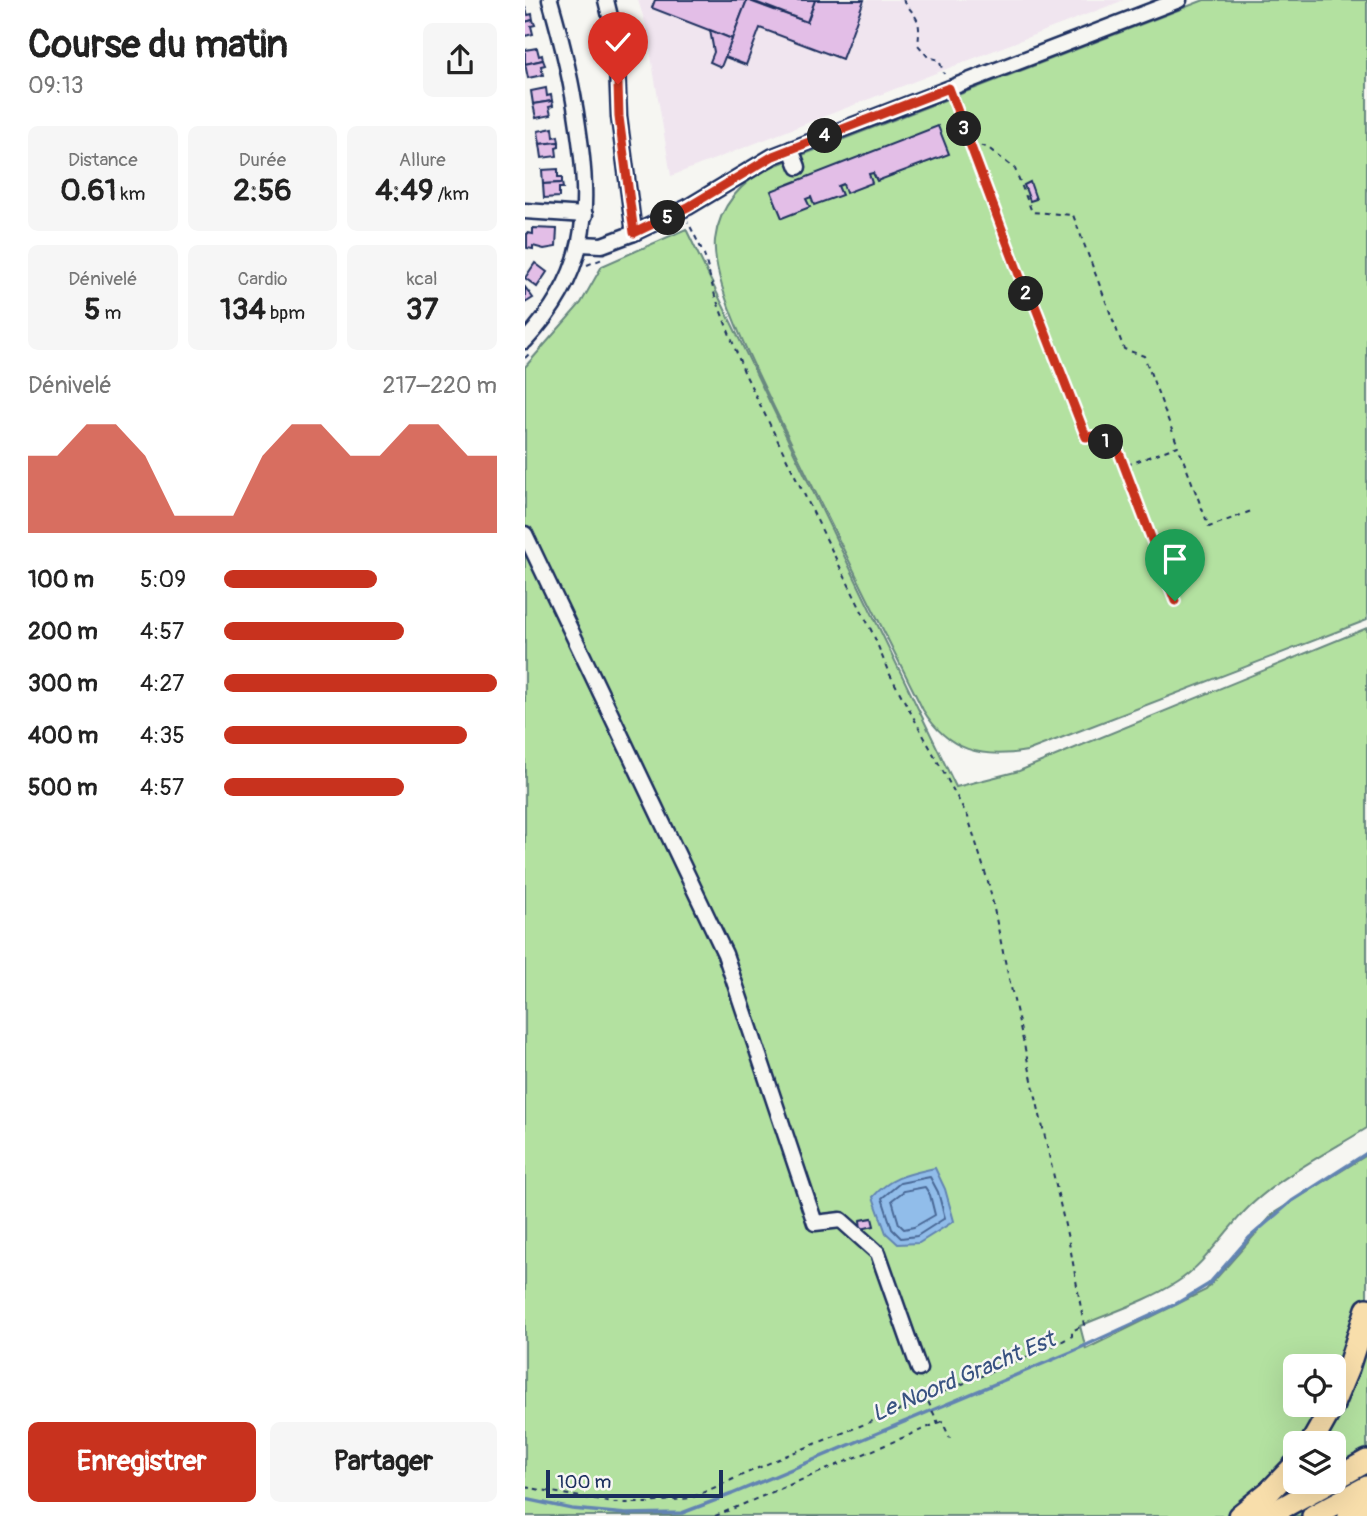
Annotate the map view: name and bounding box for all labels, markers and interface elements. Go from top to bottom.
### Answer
pin [588,12.0,648,84]
text: Course du matin [28,21,288,69]
button: share [423,23,497,97]
icon: check [599,23,637,61]
text: 09:13 [28,71,84,100]
pin: 3 [947,111,982,146]
text: 3 [958,116,969,140]
pin: 4 [807,118,843,154]
text: 4 [819,123,830,147]
text: Distance [68,148,138,172]
text: Durée [239,148,286,172]
text: Allure [399,148,446,172]
text: 0.61 [60,172,116,209]
text: 2:56 [233,172,292,209]
text: 4:49 [375,172,433,209]
text: km [116,182,145,206]
text: /km [433,182,469,206]
pin: 5 [650,200,685,235]
text: 5 [662,205,673,229]
text: Dénivelé [68,267,137,291]
text: Cardio [238,267,287,291]
text: kcal [407,267,438,291]
pin: 2 [1009,276,1043,312]
text: 2 [1020,281,1031,305]
text: 5 [84,291,100,328]
text: 134 [220,291,266,328]
text: 37 [406,291,438,328]
text: m [100,301,121,325]
text: bpm [266,301,305,325]
text: Dénivelé [28,371,112,400]
text: 217–220 m [383,371,497,400]
pin: 1 [1089,424,1123,460]
text: 1 [1102,429,1109,453]
pin [1145,529,1205,601]
icon: arrive [1156,540,1194,578]
text: 100 m [28,565,94,594]
text: 5:09 [140,565,186,594]
text: 200 m [28,617,98,646]
text: 4:57 [140,617,184,646]
text: 300 m [28,669,98,698]
text: 4:27 [140,669,185,698]
text: 400 m [28,721,98,750]
text: 4:35 [140,721,185,750]
text: 500 m [28,773,97,802]
text: 4:57 [140,773,184,802]
water label: Le Noord Gracht Est [867,1324,1062,1428]
map controls [1283,1354,1346,1494]
button: locate [1283,1354,1346,1417]
button: Enregistrer [28,1422,256,1502]
button: Partager [270,1422,497,1502]
button: layers [1283,1431,1346,1494]
scale bar [546,1467,723,1499]
text: 100 m [557,1470,611,1494]

